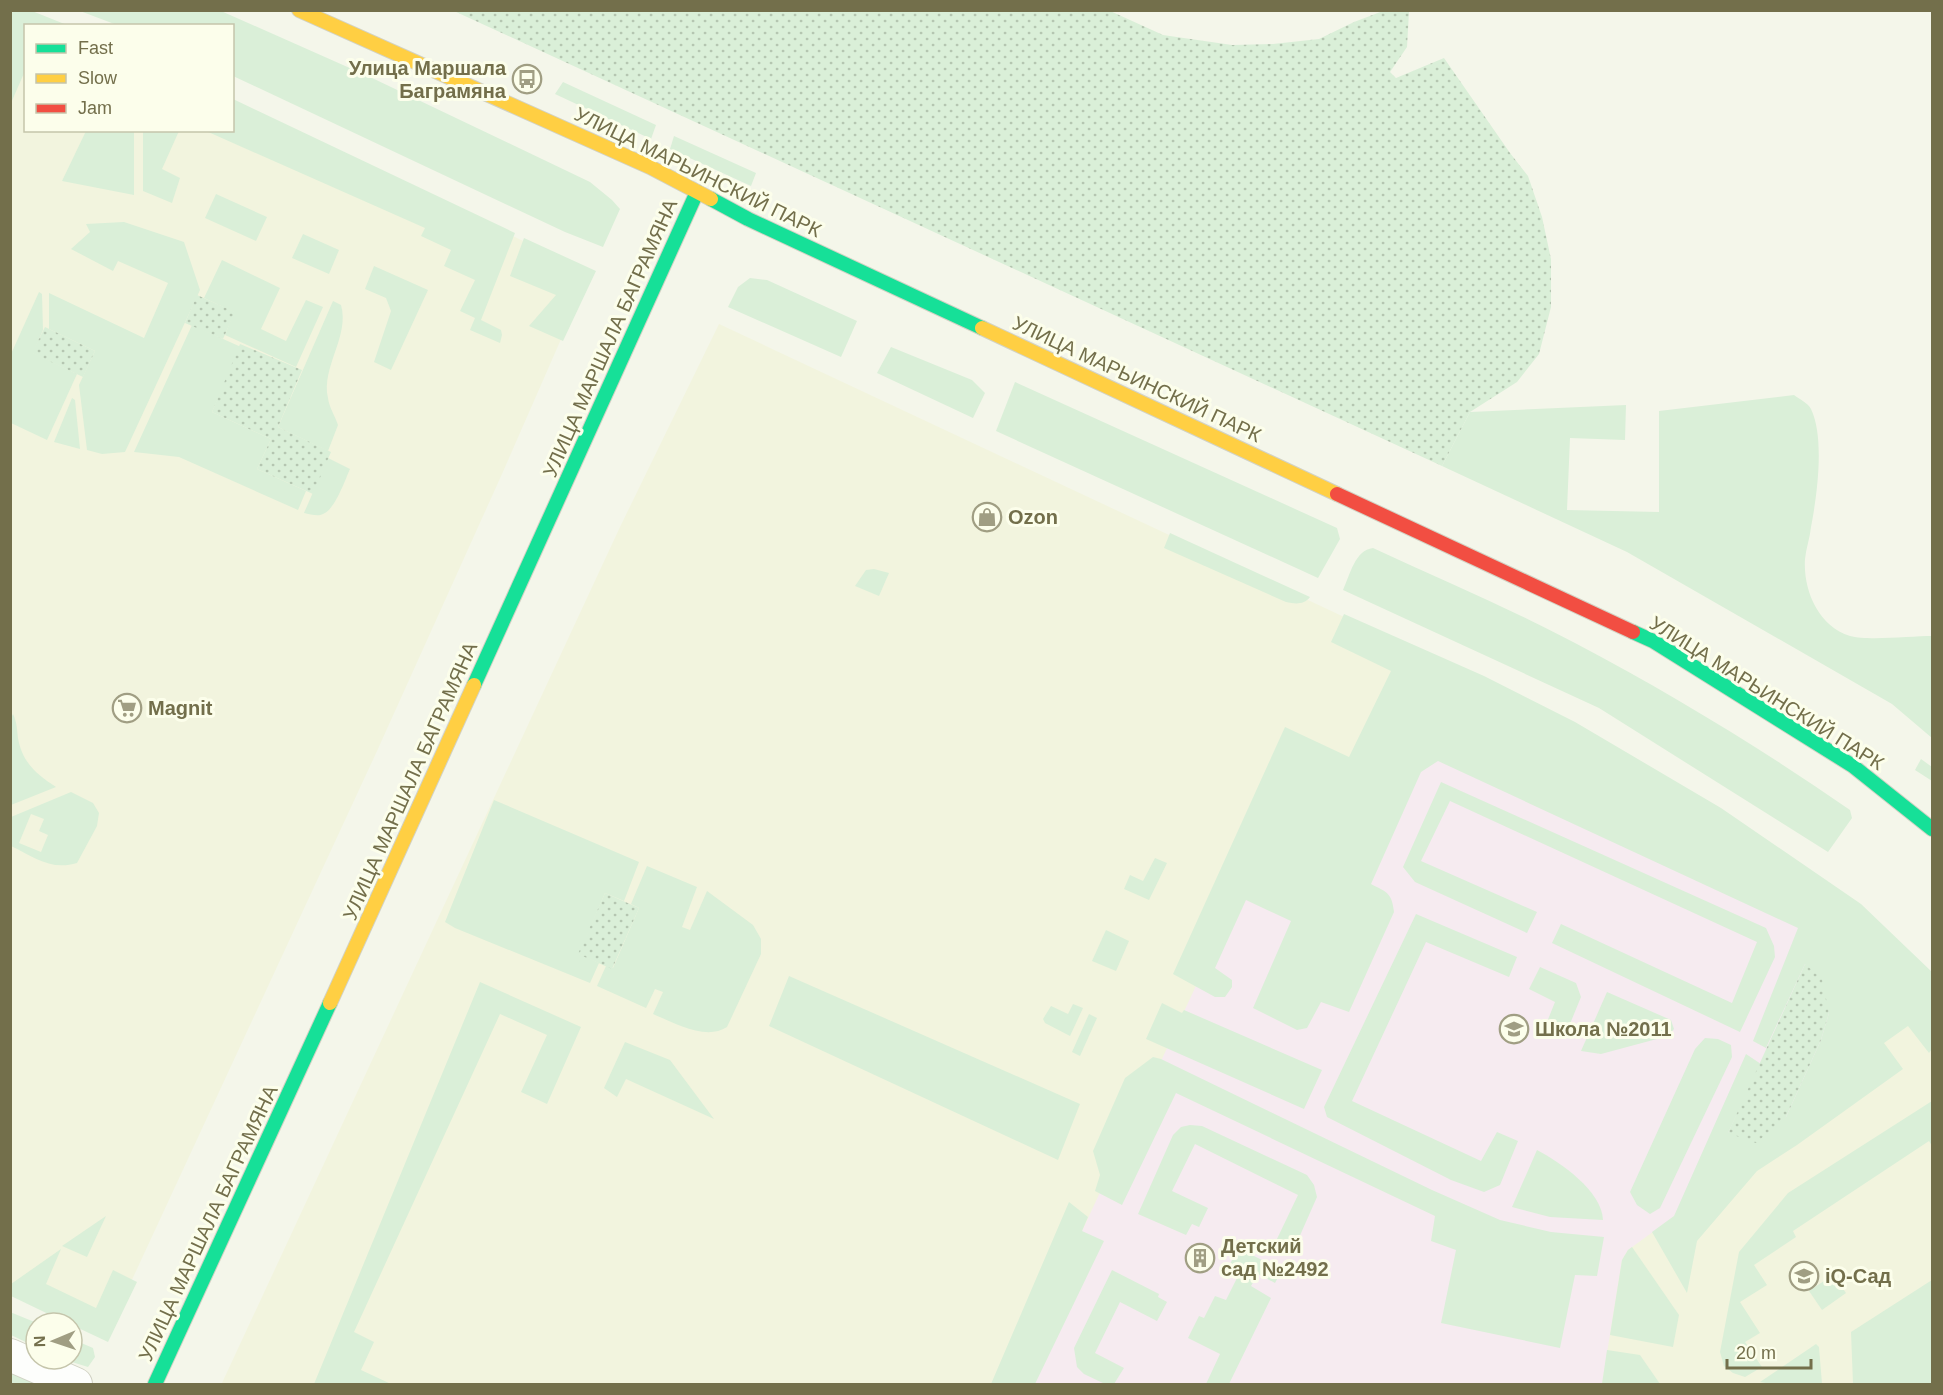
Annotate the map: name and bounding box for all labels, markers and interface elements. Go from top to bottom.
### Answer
legend [24,24,234,132]
text: Fast [78,38,113,58]
place label: Улица Маршала Баграмяна [349,57,507,102]
bus stop icon: Улица Маршала Баграмяна [511,63,543,95]
text: Slow [78,68,118,88]
text: Jam [78,98,112,118]
street label: УЛИЦА МАРЬИНСКИЙ ПАРК [571,102,826,242]
street label: УЛИЦА МАРШАЛА БАГРАМЯНА [539,195,682,480]
street label: УЛИЦА МАРЬИНСКИЙ ПАРК [1009,311,1265,447]
shop icon: Ozon [971,501,1003,533]
place label: Ozon [1008,506,1058,528]
street label: УЛИЦА МАРЬИНСКИЙ ПАРК [1646,611,1889,774]
street label: УЛИЦА МАРШАЛА БАГРАМЯНА [339,638,482,923]
supermarket icon: Magnit [111,692,143,724]
place label: Magnit [148,697,213,719]
school or university icon: Школа №2011 [1498,1013,1530,1045]
place label: Школа №2011 [1535,1018,1672,1040]
street label: УЛИЦА МАРШАЛА БАГРАМЯНА [134,1081,282,1364]
place label: Детский сад №2492 [1221,1235,1329,1280]
building icon: Детский сад №2492 [1184,1242,1216,1274]
school or university icon: iQ-Сад [1788,1260,1820,1292]
place label: iQ-Сад [1825,1265,1892,1287]
north arrow [24,1311,84,1371]
scale bar [1727,1332,1811,1370]
text: N [31,1335,48,1348]
text: 20 m [1736,1343,1776,1363]

